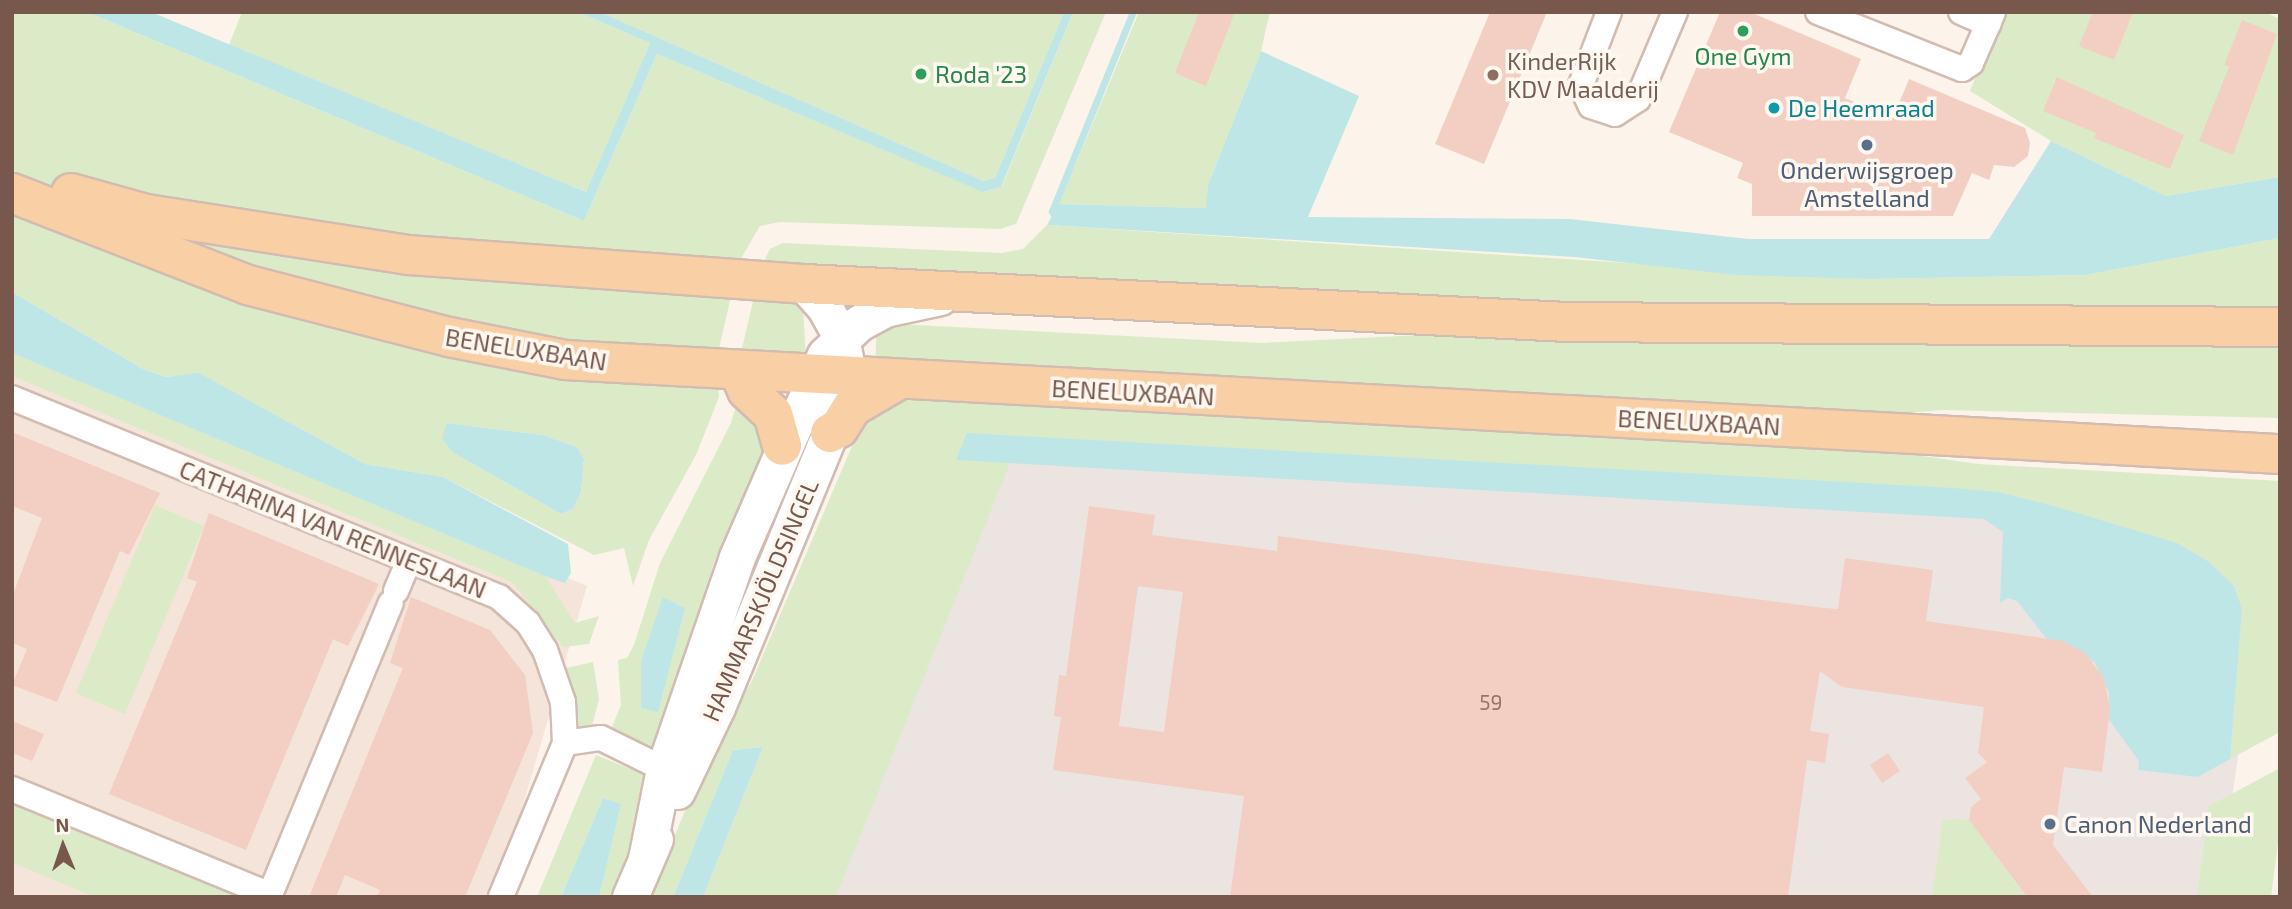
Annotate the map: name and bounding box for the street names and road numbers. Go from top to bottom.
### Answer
street label: BENELUXBAAN [443,322,609,376]
street label: BENELUXBAAN [1051,373,1215,411]
street label: BENELUXBAAN [1617,403,1781,441]
street label: CATHARINA VAN RENNESLAAN [175,454,491,604]
street label: HAMMARSKJÖLDSINGEL [696,475,824,725]

